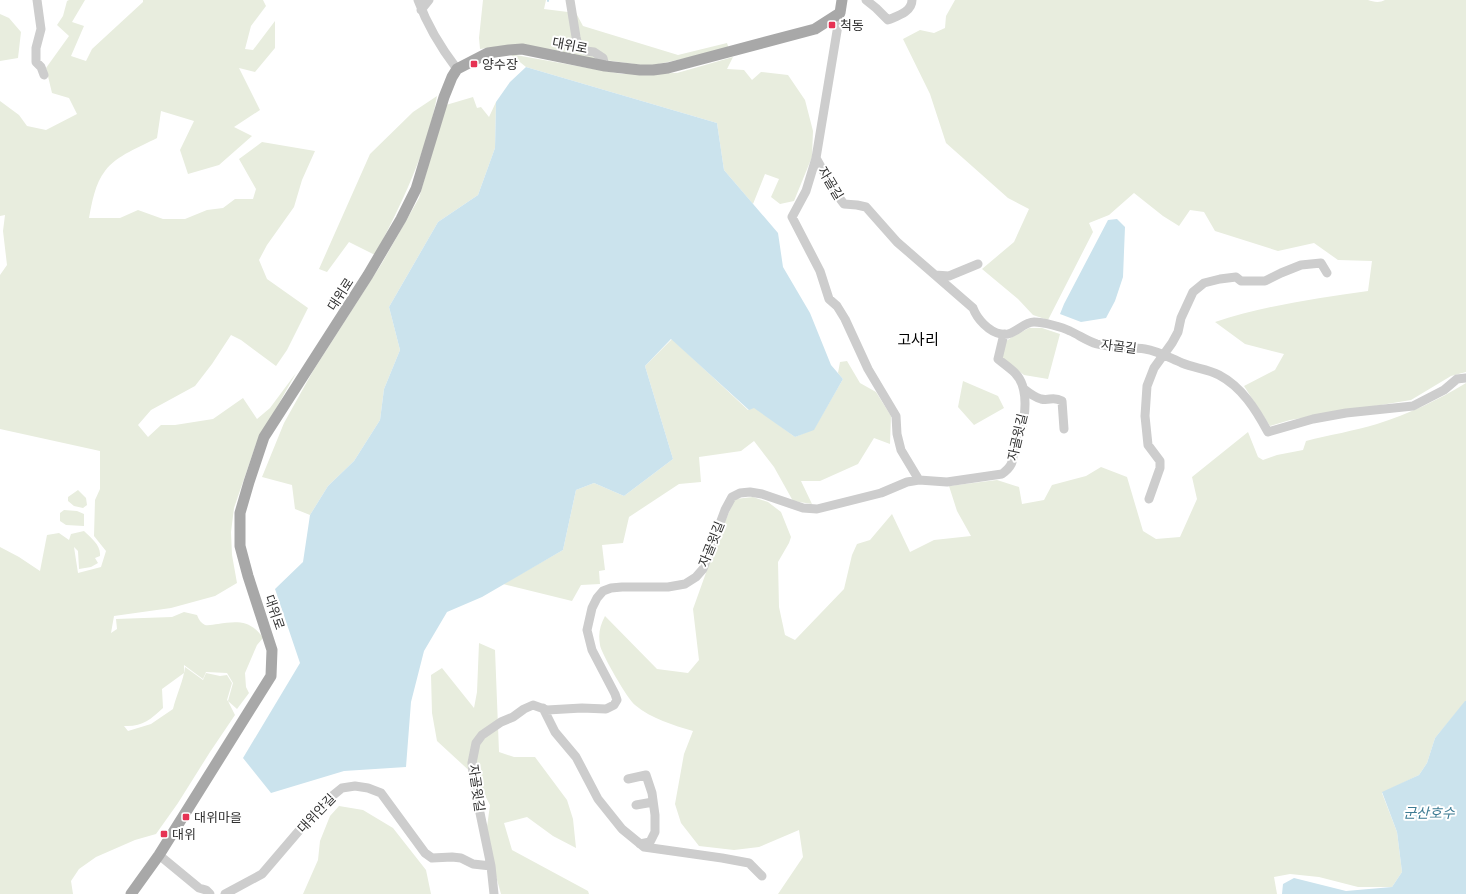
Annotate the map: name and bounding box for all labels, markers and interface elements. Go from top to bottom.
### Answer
place label: 척동 [840,17,864,33]
marker: 척동 [827,20,837,30]
street label: 대위로 [551,34,589,56]
place label: 양수장 [482,56,518,72]
marker: 양수장 [469,59,479,69]
street label: 자골길 [815,163,847,203]
street label: 대위로 [324,275,356,313]
district label: 고사리 [897,330,939,348]
street label: 자골길 [1100,336,1138,356]
street label: 자골윗길 [1004,412,1030,462]
street label: 자골윗길 [695,519,727,569]
street label: 대위로 [262,592,288,632]
street label: 자골윗길 [466,763,488,813]
street label: 대위안길 [294,790,338,836]
water label: 군산호수 [1403,804,1456,821]
place label: 대위마을 [194,809,242,825]
marker: 대위마을 [181,812,191,822]
place label: 대위 [172,826,196,842]
marker: 대위 [159,829,169,839]

